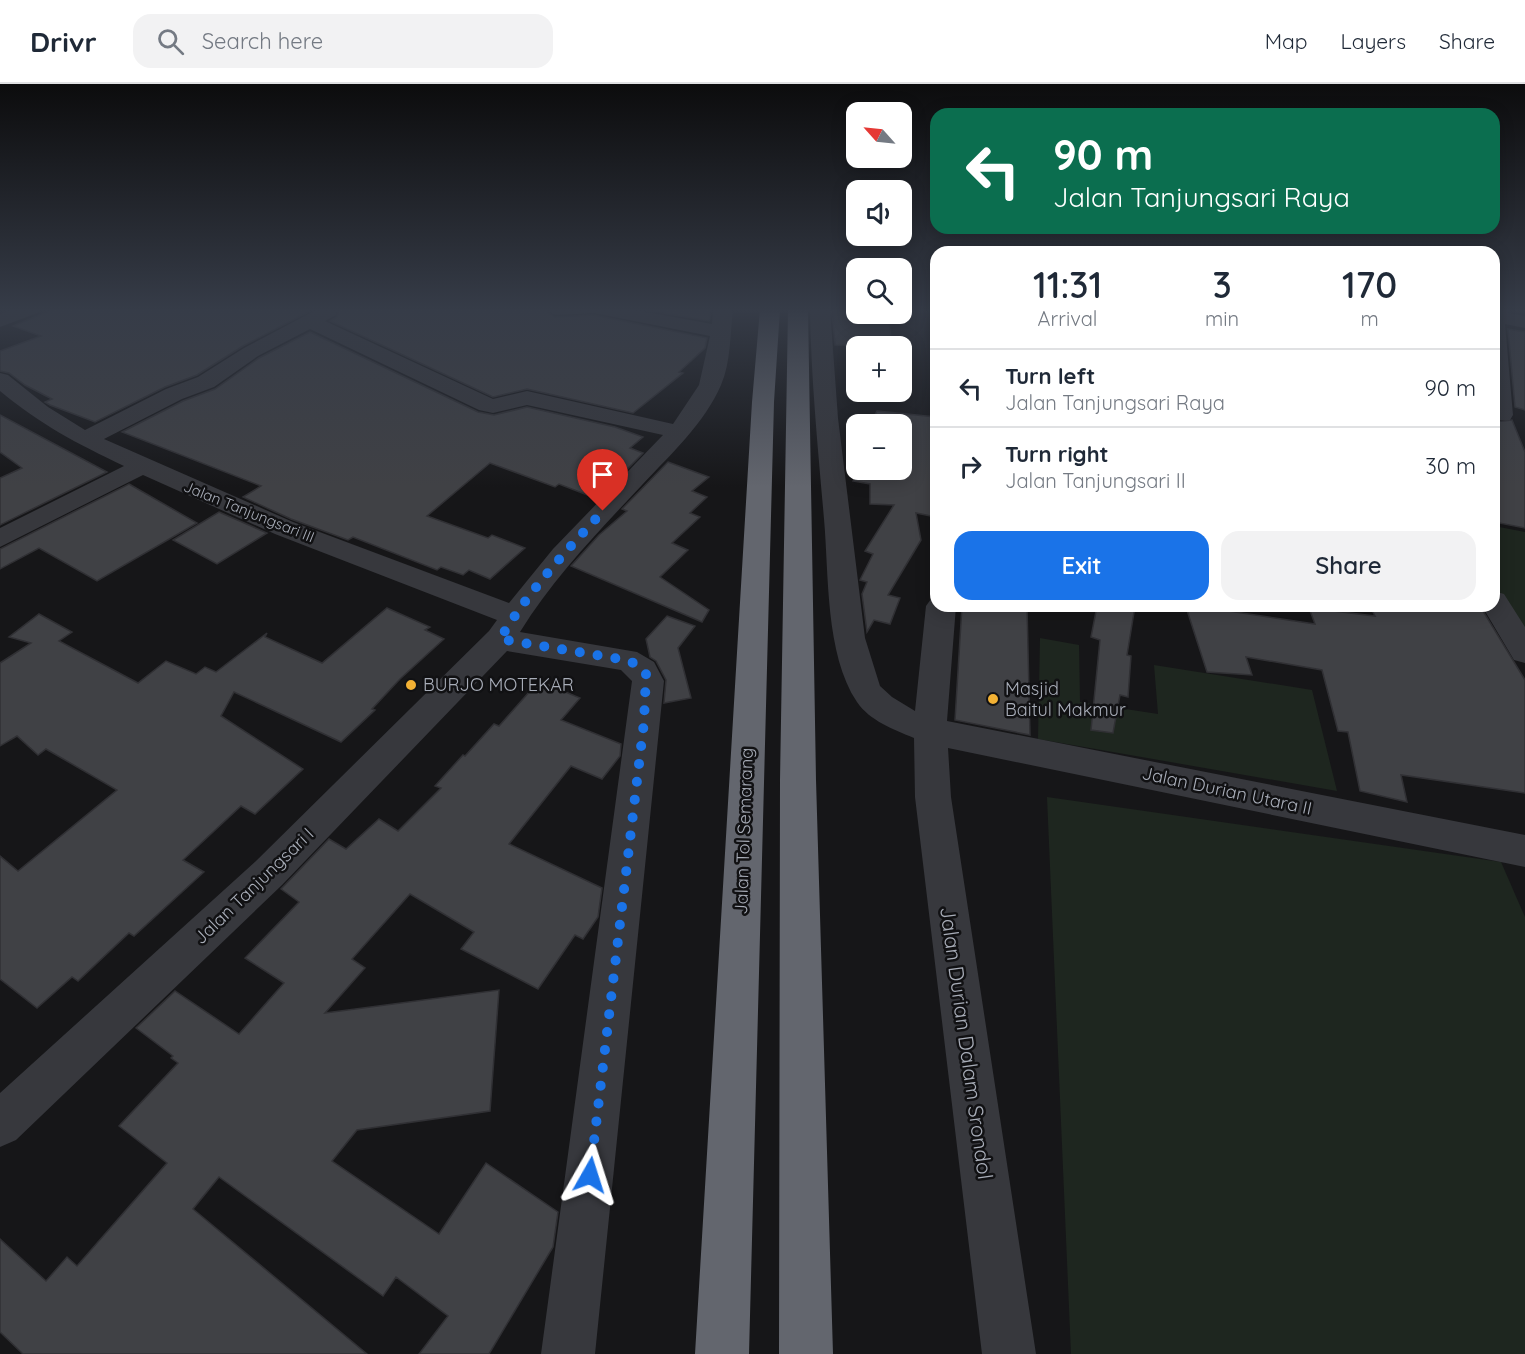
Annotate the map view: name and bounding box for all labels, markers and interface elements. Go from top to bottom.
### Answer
search box [133,14,553,68]
text: Drivr [30,24,97,59]
icon: search [154,25,187,58]
text: Search here [202,27,323,55]
text: Map [1265,28,1308,54]
text: Layers [1341,28,1406,54]
text: Share [1439,28,1495,54]
north arrow [846,102,912,168]
map controls [846,102,912,480]
text: 90 m [1053,128,1153,181]
icon: left [954,132,1032,210]
button: sound [846,180,912,246]
text: Jalan Tanjungsari Raya [1053,180,1350,214]
button: search [846,258,912,324]
text: 11:31 [1033,262,1102,307]
text: 3 [1213,262,1232,307]
text: 170 [1342,262,1397,307]
text: Arrival [1038,306,1097,331]
text: min [1205,306,1239,331]
text: m [1360,306,1379,331]
button: + [846,336,912,402]
text: Turn left [1005,362,1095,390]
icon: left [954,372,987,405]
text: 90 m [1425,374,1476,402]
text: Jalan Tanjungsari Raya [1005,390,1225,415]
button: − [846,414,912,480]
text: Turn right [1005,440,1109,468]
pin [577,449,628,511]
icon: right [954,450,987,483]
text: 30 m [1425,452,1476,480]
icon: arrive [586,458,619,491]
text: Jalan Tanjungsari II [1005,468,1186,493]
street label: Jalan Tanjungsari III [181,477,317,546]
button: Exit [954,531,1209,600]
button: Share [1221,531,1476,600]
place label: BURJO MOTEKAR [423,673,574,696]
place label: Masjid Baitul Makmur [1005,677,1126,721]
marker: BURJO MOTEKAR [404,678,418,692]
marker: Masjid Baitul Makmur [986,692,1000,706]
street label: Jalan Tol Semarang [729,747,758,915]
street label: Jalan Durian Utara II [1140,761,1314,820]
street label: Jalan Tanjungsari I [189,822,319,949]
street label: Jalan Durian Dalam Srondol [935,905,999,1181]
position arrow [558,1143,622,1207]

